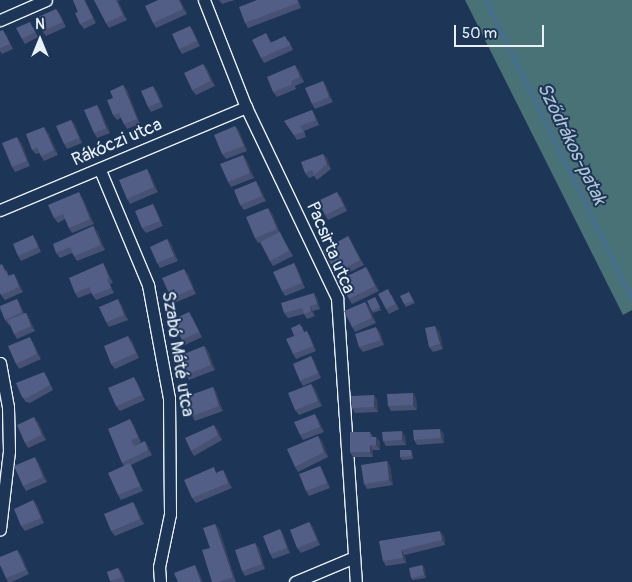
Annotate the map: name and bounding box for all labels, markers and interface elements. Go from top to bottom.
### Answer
north arrow [15,15,65,65]
scale bar [457,15,547,47]
text: N [35,16,45,33]
text: 50 m [462,24,497,43]
water label: Sződrákos-patak [532,79,610,209]
street label: Rákóczi utca [69,114,165,172]
street label: Pacsirta utca [301,199,359,297]
street label: Szabó Máté utca [156,290,198,418]

